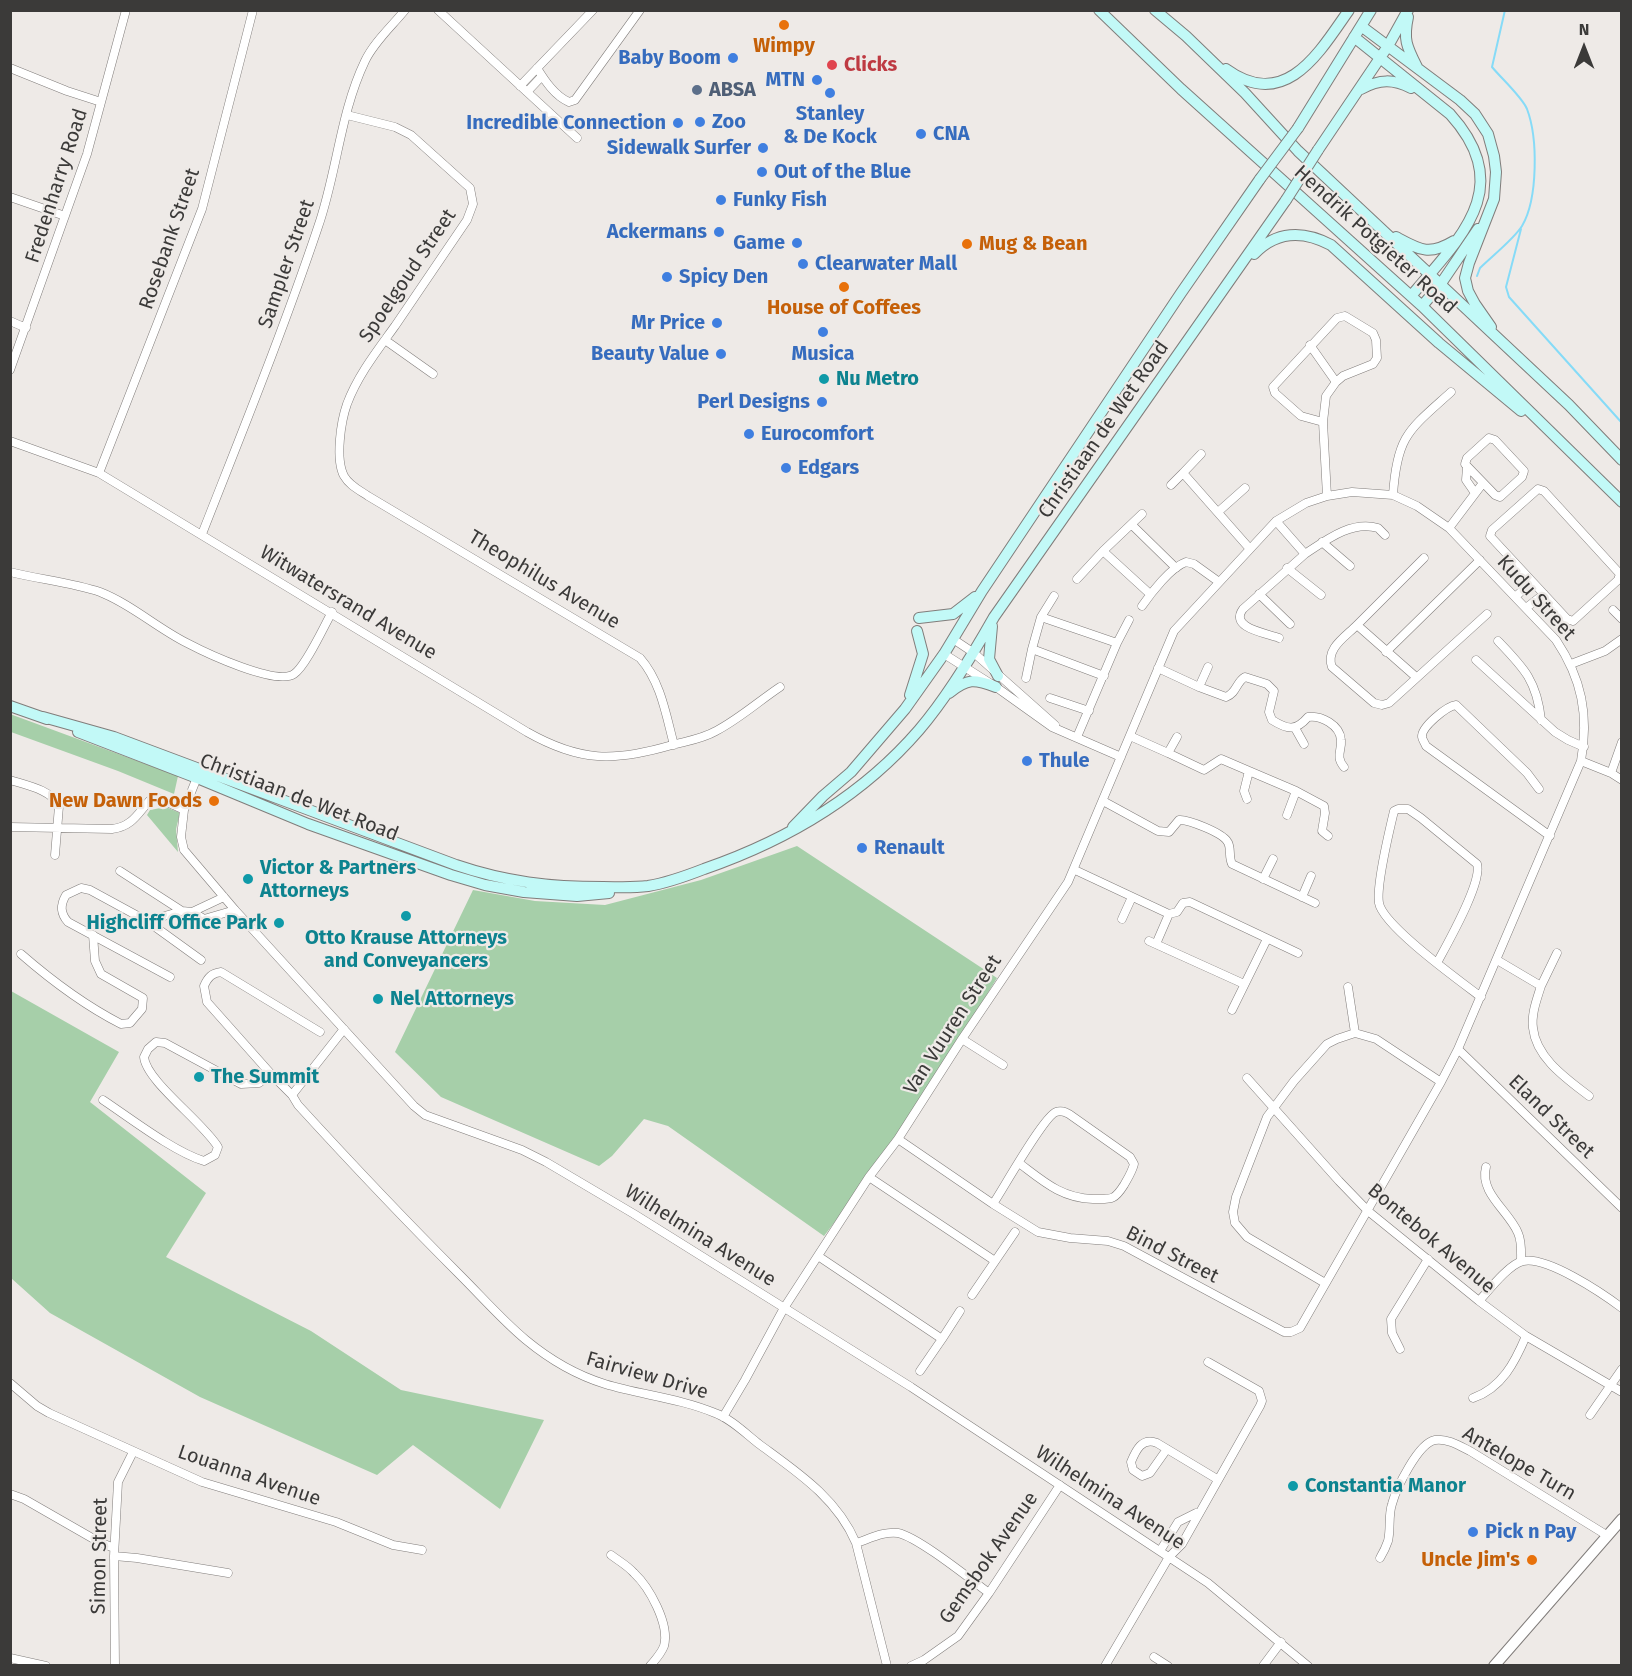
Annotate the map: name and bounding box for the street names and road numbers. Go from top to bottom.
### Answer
street label: Fredenharry Road [21,106,93,266]
street label: Hendrik Potgieter Road [1289,161,1461,319]
street label: Rosebank Street [135,165,205,313]
street label: Sampler Street [254,196,320,332]
street label: Spoelgoud Street [354,205,462,347]
street label: Christiaan de Wet Road [1034,337,1174,523]
street label: Theophilus Avenue [464,525,624,635]
street label: Witwatersrand Avenue [255,541,441,665]
street label: Kudu Street [1491,550,1581,646]
street label: Christiaan de Wet Road [196,749,402,847]
street label: Van Vuuren Street [899,951,1007,1099]
street label: Eland Street [1503,1070,1599,1164]
street label: Bontebok Avenue [1362,1179,1500,1299]
street label: Wilhelmina Avenue [620,1180,780,1292]
street label: Bind Street [1122,1221,1222,1289]
street label: Fairview Drive [583,1347,711,1405]
street label: Antelope Turn [1458,1422,1580,1506]
street label: Louanna Avenue [174,1440,324,1512]
street label: Wilhelmina Avenue [1031,1441,1189,1555]
street label: Gemsbok Avenue [935,1487,1043,1629]
street label: Simon Street [87,1497,113,1615]

